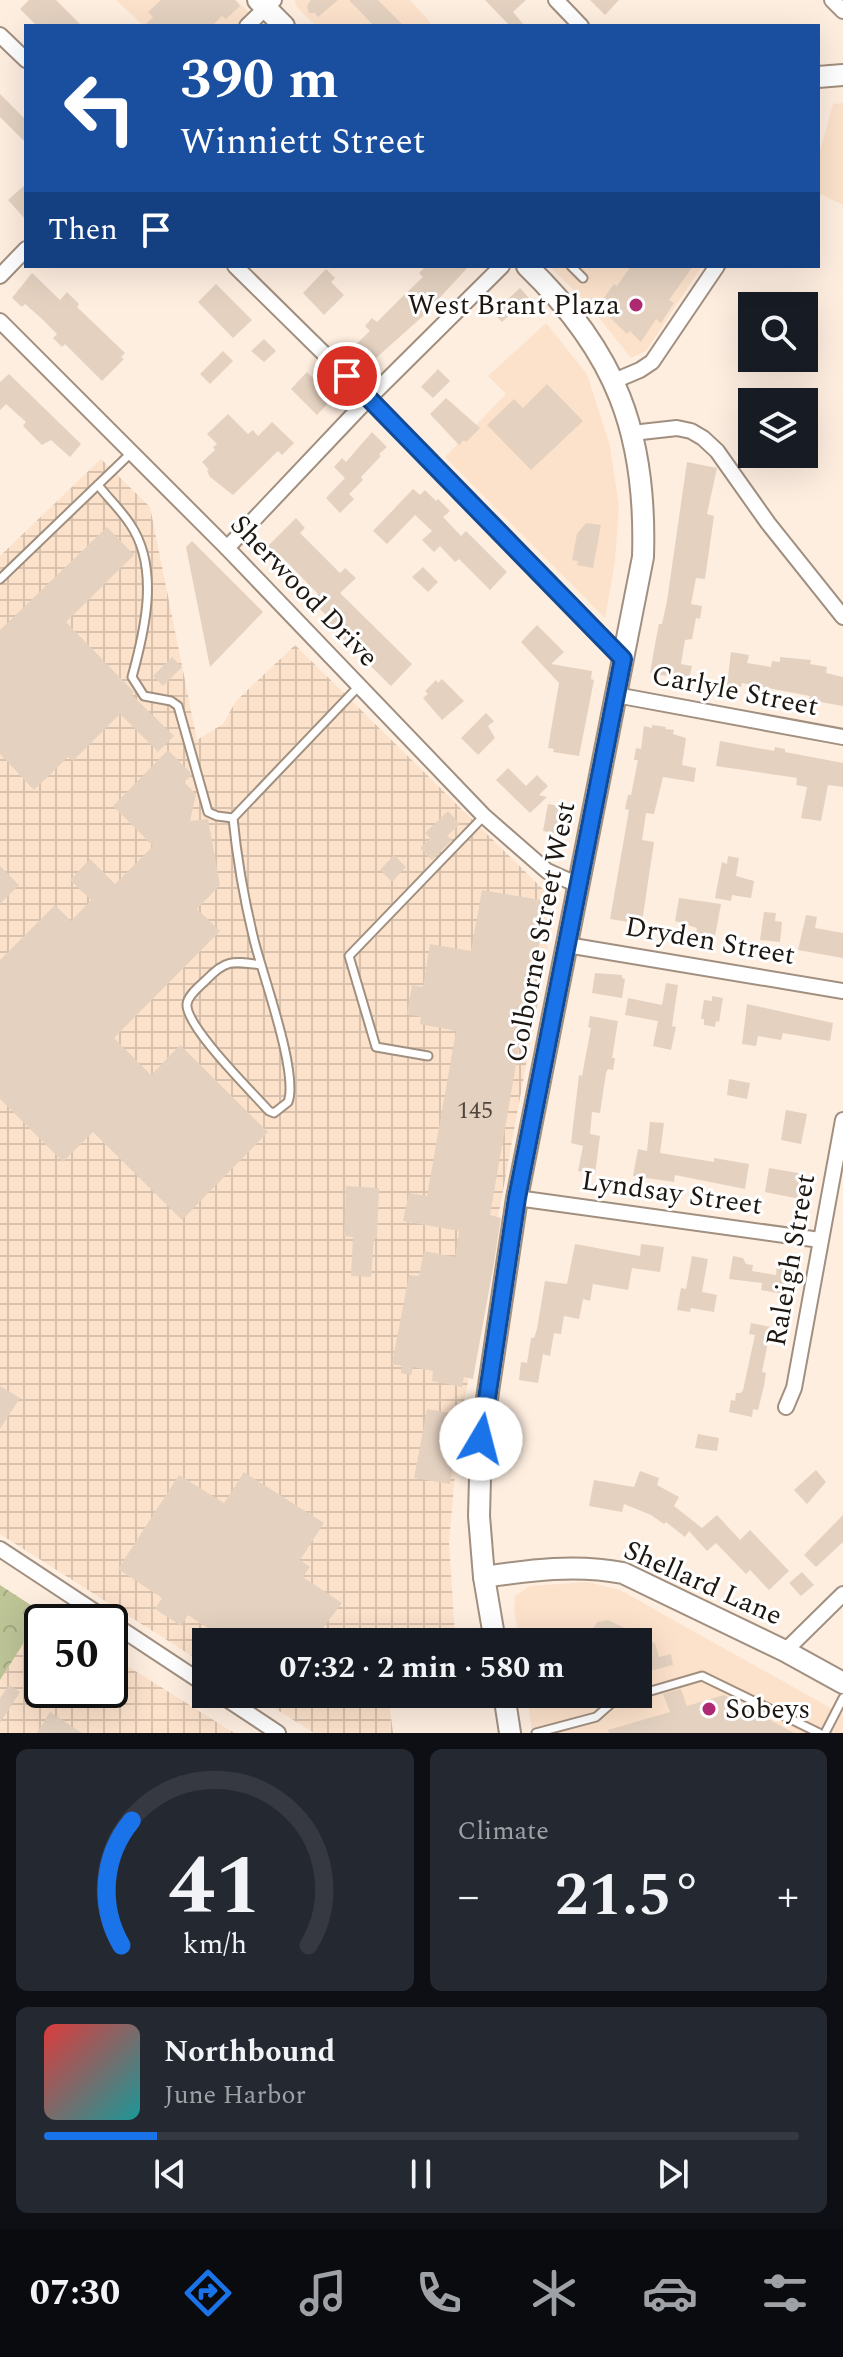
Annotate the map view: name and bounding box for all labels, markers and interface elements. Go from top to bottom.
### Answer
text: 390 m [180,38,339,123]
icon: left [48,56,152,160]
text: Winniett Street [180,115,426,170]
text: Then [48,207,118,253]
icon: arrive [134,208,178,252]
place label: West Brant Plaza [407,284,620,327]
map controls [738,292,818,468]
button: search [738,292,818,372]
marker: West Brant Plaza [627,296,645,314]
pin [313,342,381,410]
icon: arrive [325,354,369,398]
button: layers [738,388,818,468]
street label: Sherwood Drive [220,505,388,677]
street label: Carlyle Street [648,654,822,728]
street label: Colborne Street West [495,798,587,1066]
street label: Dryden Street [621,905,799,977]
house number: 145 [457,1093,493,1129]
street label: Lyndsay Street [579,1159,765,1227]
street label: Raleigh Street [755,1170,827,1350]
position arrow [439,1397,523,1481]
street label: Shellard Lane [617,1529,789,1637]
speed limit sign: 50 [24,1604,128,1708]
text: 07:32 · 2 min · 580 m [279,1645,565,1691]
place label: Sobeys [725,1688,810,1731]
marker: Sobeys [700,1700,718,1718]
text: Climate [458,1811,549,1851]
text: 41 [168,1824,261,1951]
text: 21.5° [555,1850,702,1942]
text: − [458,1863,480,1930]
text: + [777,1863,799,1930]
text: km/h [183,1923,247,1966]
text: Northbound [164,2029,335,2075]
text: June Harbor [164,2075,306,2115]
icon: previous [148,2152,192,2196]
icon: pause [399,2152,443,2196]
icon: next [651,2152,695,2196]
icon: directions [180,2265,236,2321]
icon: music [295,2265,351,2321]
icon: phone [411,2265,467,2321]
icon: climate [526,2265,582,2321]
icon: car [642,2265,698,2321]
icon: filters [757,2265,813,2321]
text: 07:30 [30,2266,120,2321]

